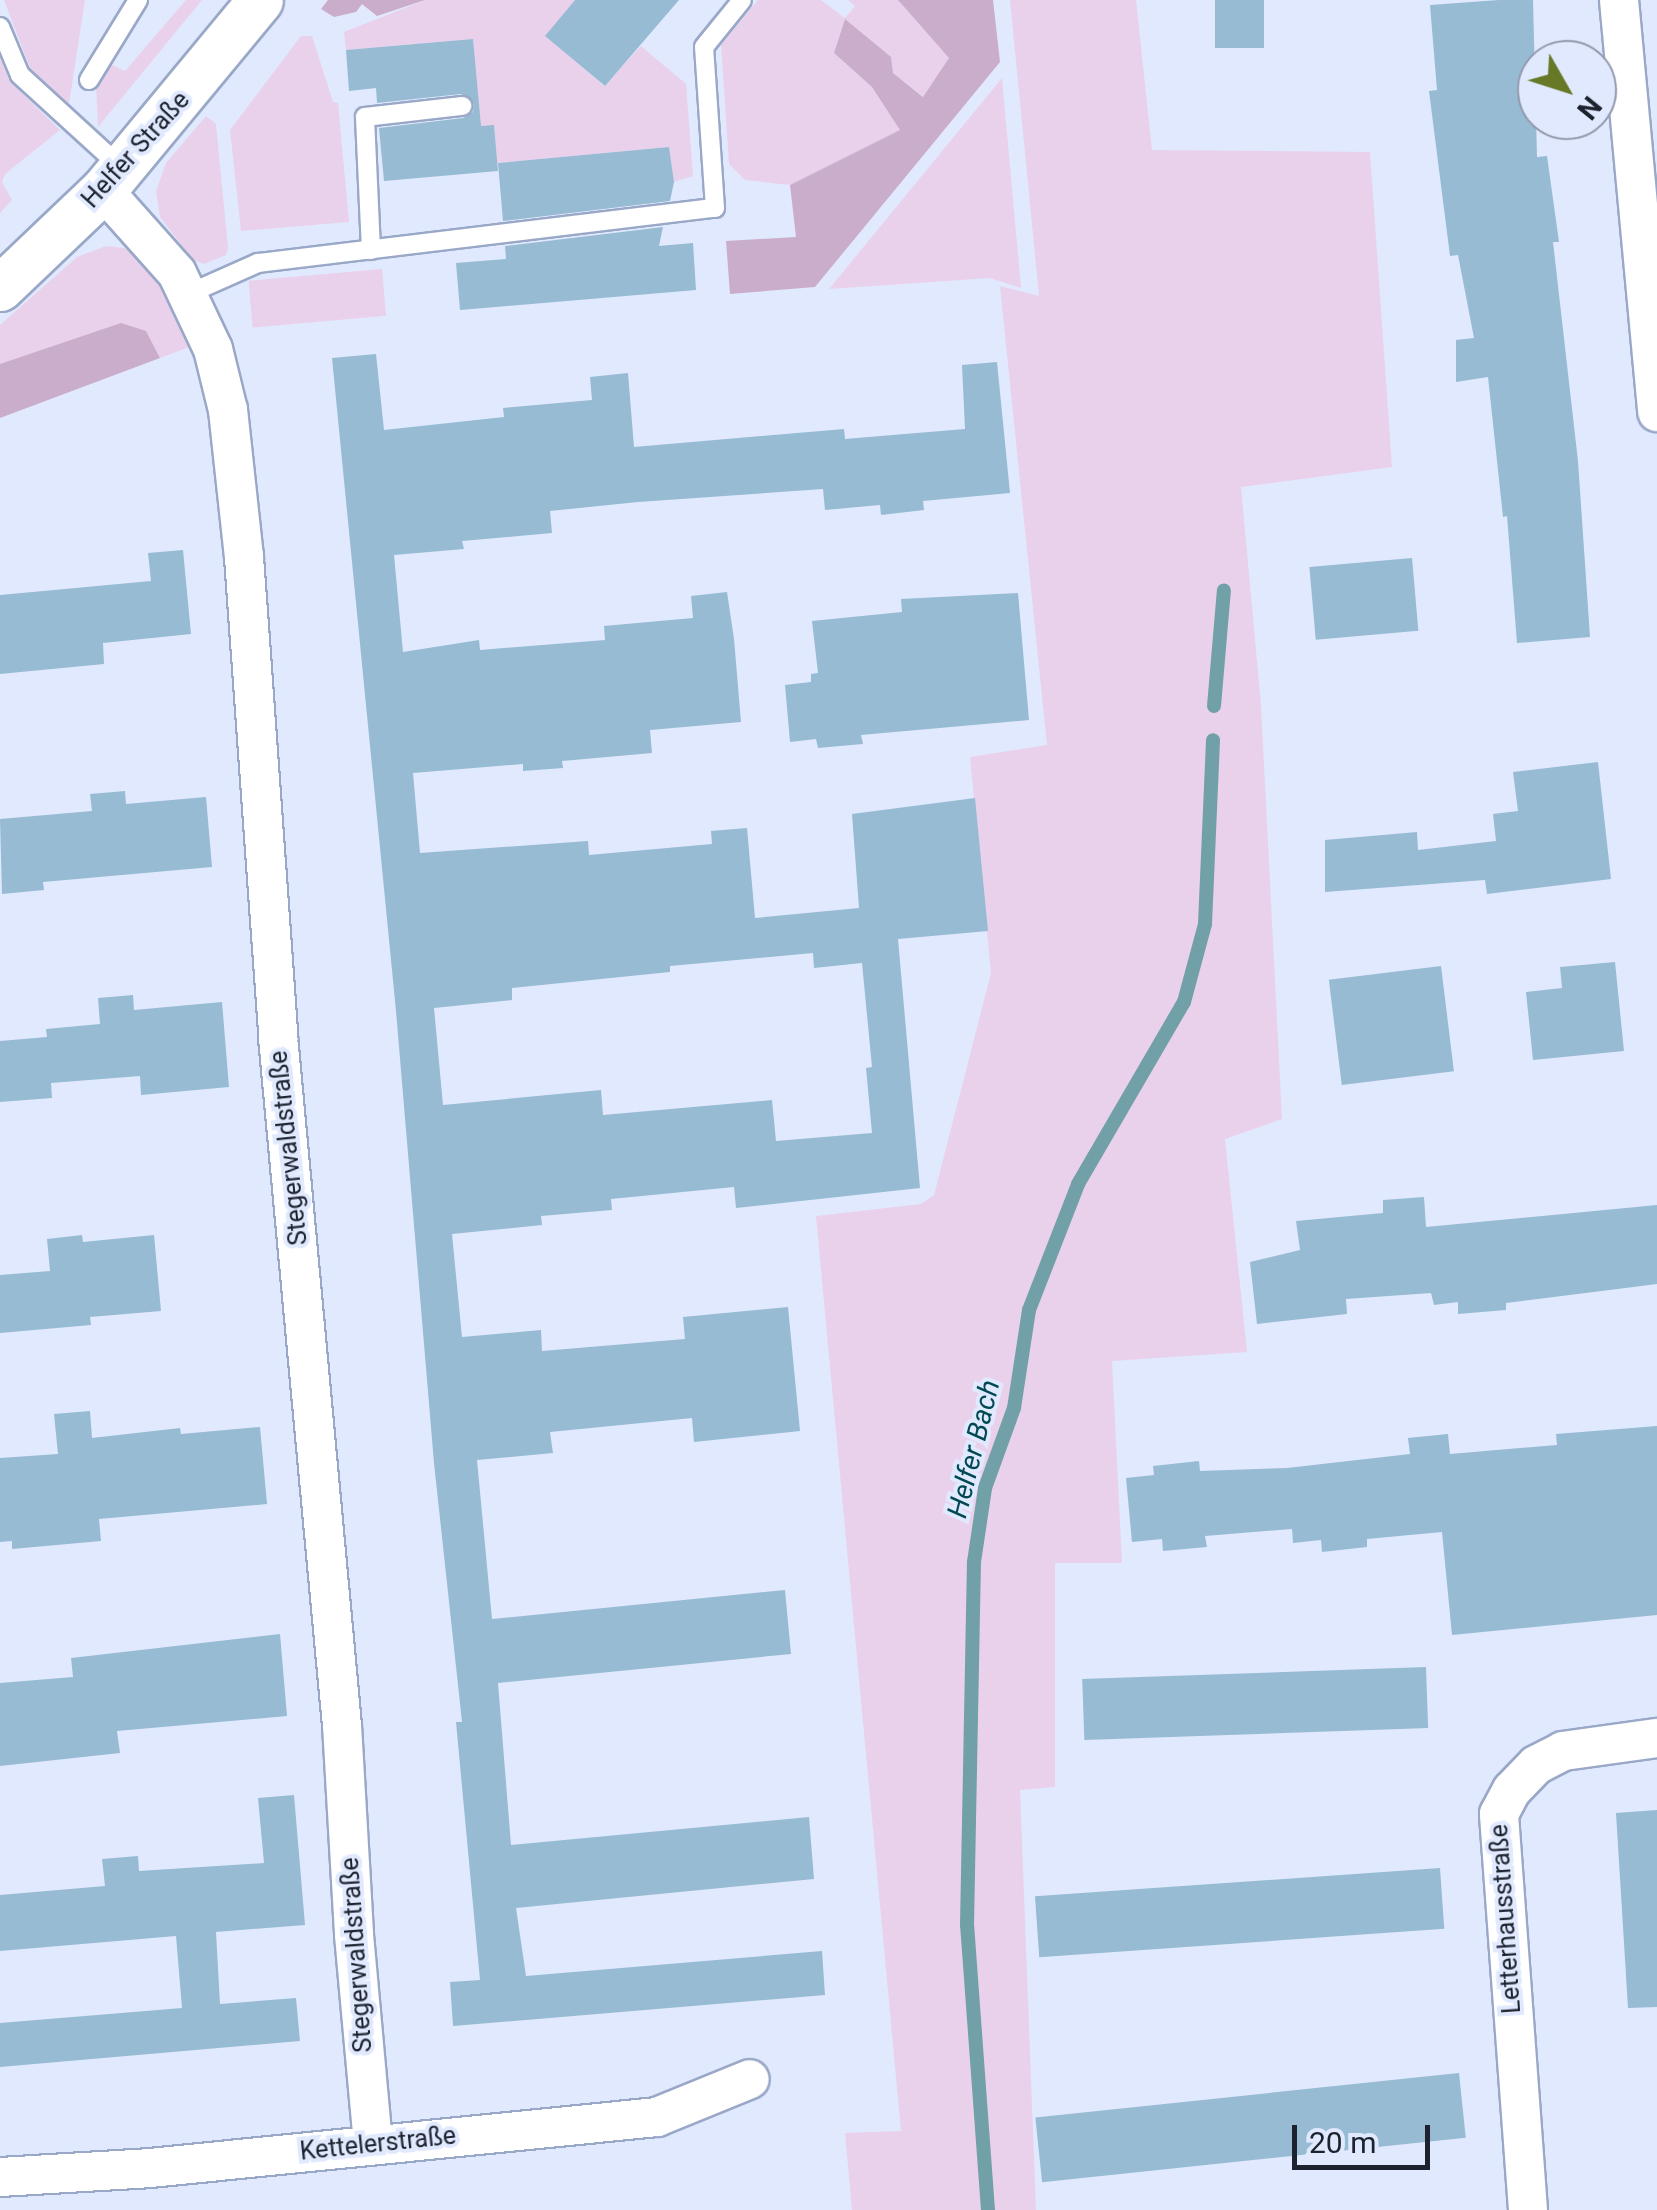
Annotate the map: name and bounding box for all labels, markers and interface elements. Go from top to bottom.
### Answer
north arrow [1517,40,1617,140]
street label: Helfer Straße [76,86,196,214]
text: N [1570,90,1608,126]
street label: Stegerwaldstraße [264,1049,314,1247]
water label: Helfer Bach [941,1377,1007,1521]
street label: Letterhausstraße [1484,1823,1528,2015]
street label: Stegerwaldstraße [335,1856,379,2054]
scale bar [1297,2105,1434,2167]
street label: Kettelerstraße [298,2121,458,2167]
text: 20 m [1309,2125,1376,2160]

